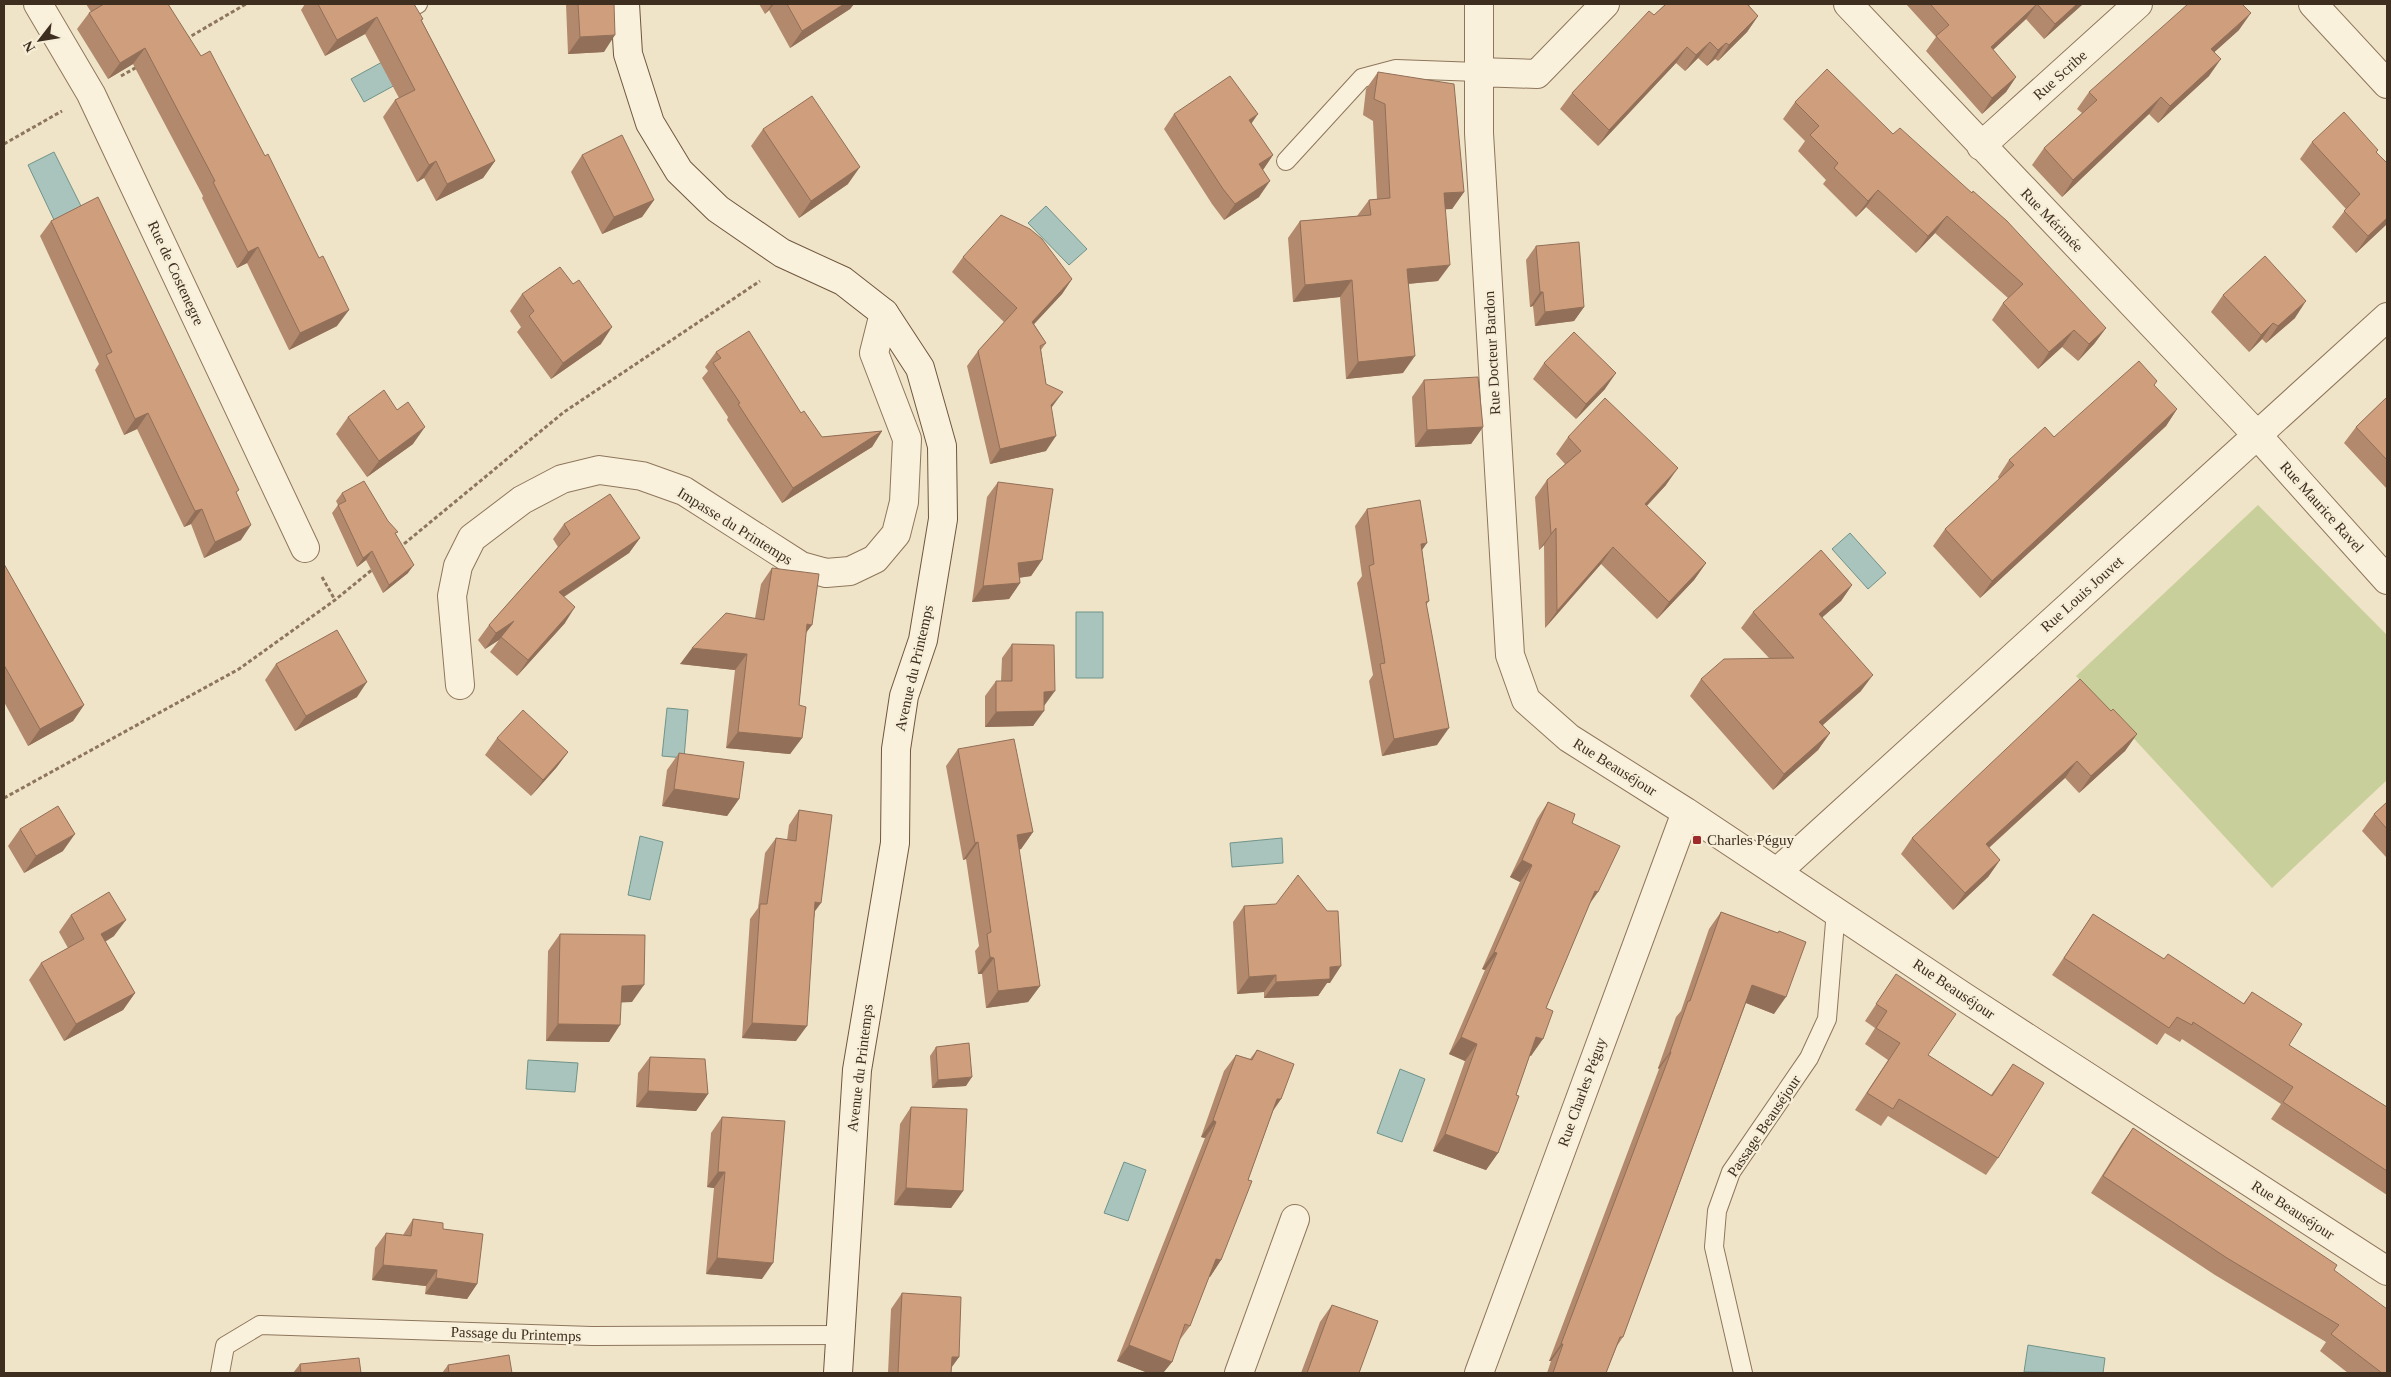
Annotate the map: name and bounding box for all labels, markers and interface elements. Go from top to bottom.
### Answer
north arrow [15,15,65,65]
text: N [20,38,38,55]
street label: Rue Scribe [2030,47,2090,103]
street label: Rue Mérimée [2018,185,2086,255]
street label: Rue de Costenegre [145,218,207,328]
street label: Rue Docteur Bardon [1481,290,1503,415]
street label: Rue Maurice Ravel [2277,458,2367,556]
street label: Impasse du Printemps [675,484,796,568]
street label: Rue Louis Jouvet [2038,552,2127,635]
street label: Avenue du Printemps [892,603,936,733]
street label: Rue Beauséjour [1570,735,1660,799]
place label: Charles Péguy [1707,832,1795,848]
marker: Charles Péguy [1691,834,1703,846]
street label: Rue Beauséjour [1910,956,1998,1022]
street label: Avenue du Printemps [844,1003,876,1133]
street label: Rue Charles Péguy [1555,1035,1609,1149]
street label: Passage Beauséjour [1724,1072,1804,1180]
street label: Rue Beauséjour [2249,1177,2337,1243]
street label: Passage du Printemps [450,1324,582,1344]

